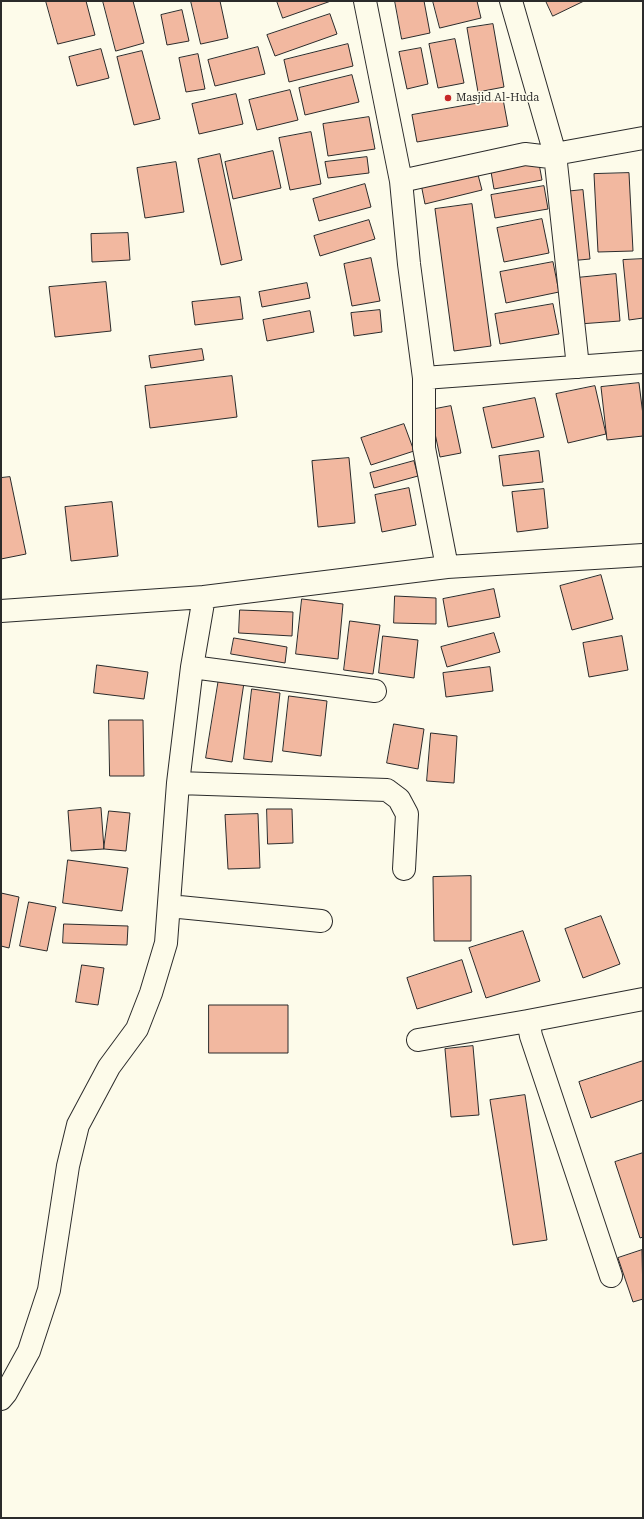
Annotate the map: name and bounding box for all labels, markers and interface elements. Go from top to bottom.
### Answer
place label: Masjid Al-Huda [456,91,539,105]
marker: Masjid Al-Huda [443,93,453,103]

